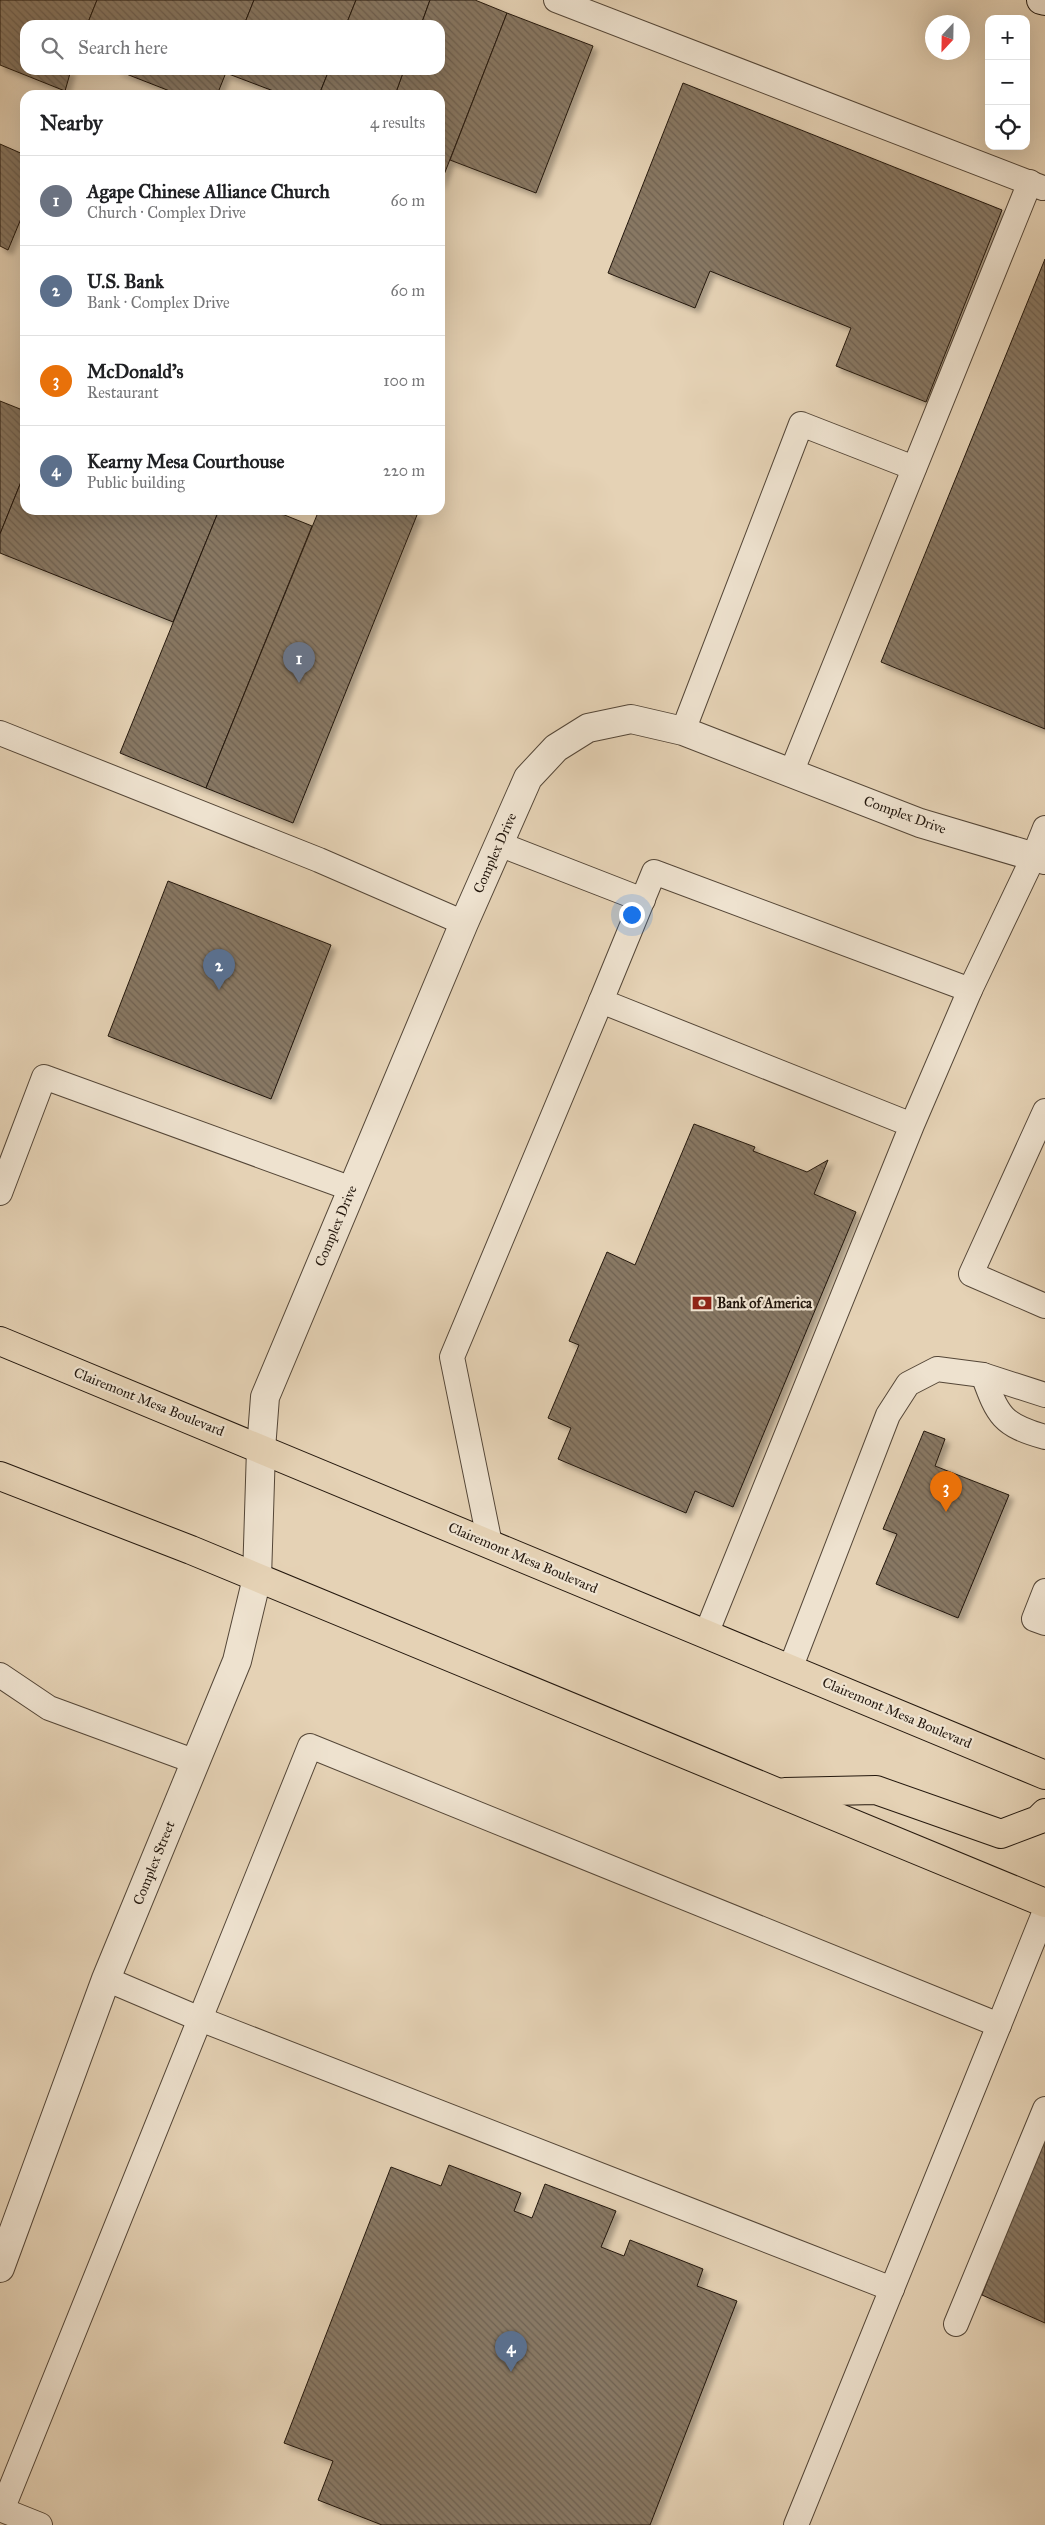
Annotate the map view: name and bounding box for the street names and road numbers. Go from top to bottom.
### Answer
street label: Complex Drive [861,792,949,838]
street label: Complex Drive [470,810,520,896]
street label: Complex Drive [311,1183,361,1269]
street label: Clairemont Mesa Boulevard [71,1364,227,1440]
street label: Clairemont Mesa Boulevard [446,1519,600,1597]
street label: Clairemont Mesa Boulevard [820,1674,974,1752]
street label: Complex Street [129,1819,179,1907]

